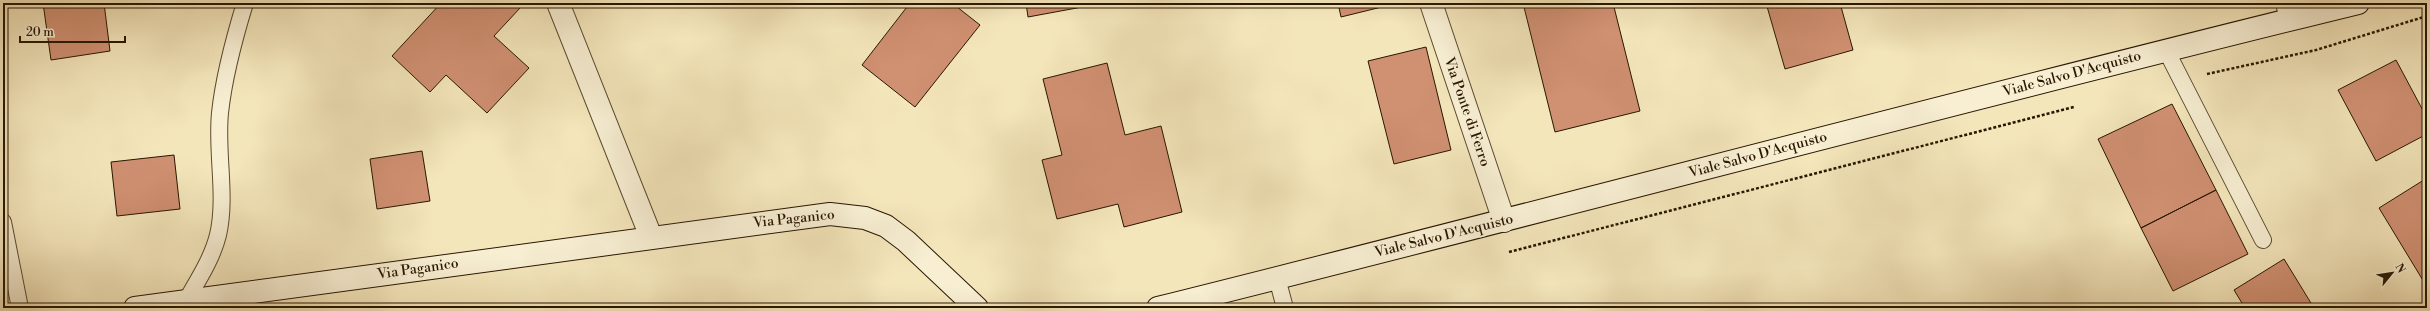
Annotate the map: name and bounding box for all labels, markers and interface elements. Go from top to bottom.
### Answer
scale bar [20,18,125,44]
text: 20 m [26,25,54,40]
street label: Viale Salvo D'Acquisto [2000,47,2143,101]
street label: Via Ponte di Ferro [1440,54,1494,169]
street label: Viale Salvo D'Acquisto [1686,128,1829,182]
street label: Via Paganico [751,206,836,232]
street label: Viale Salvo D'Acquisto [1372,210,1515,262]
north arrow [2372,253,2412,293]
street label: Via Paganico [375,254,460,284]
text: N [2392,261,2408,276]

